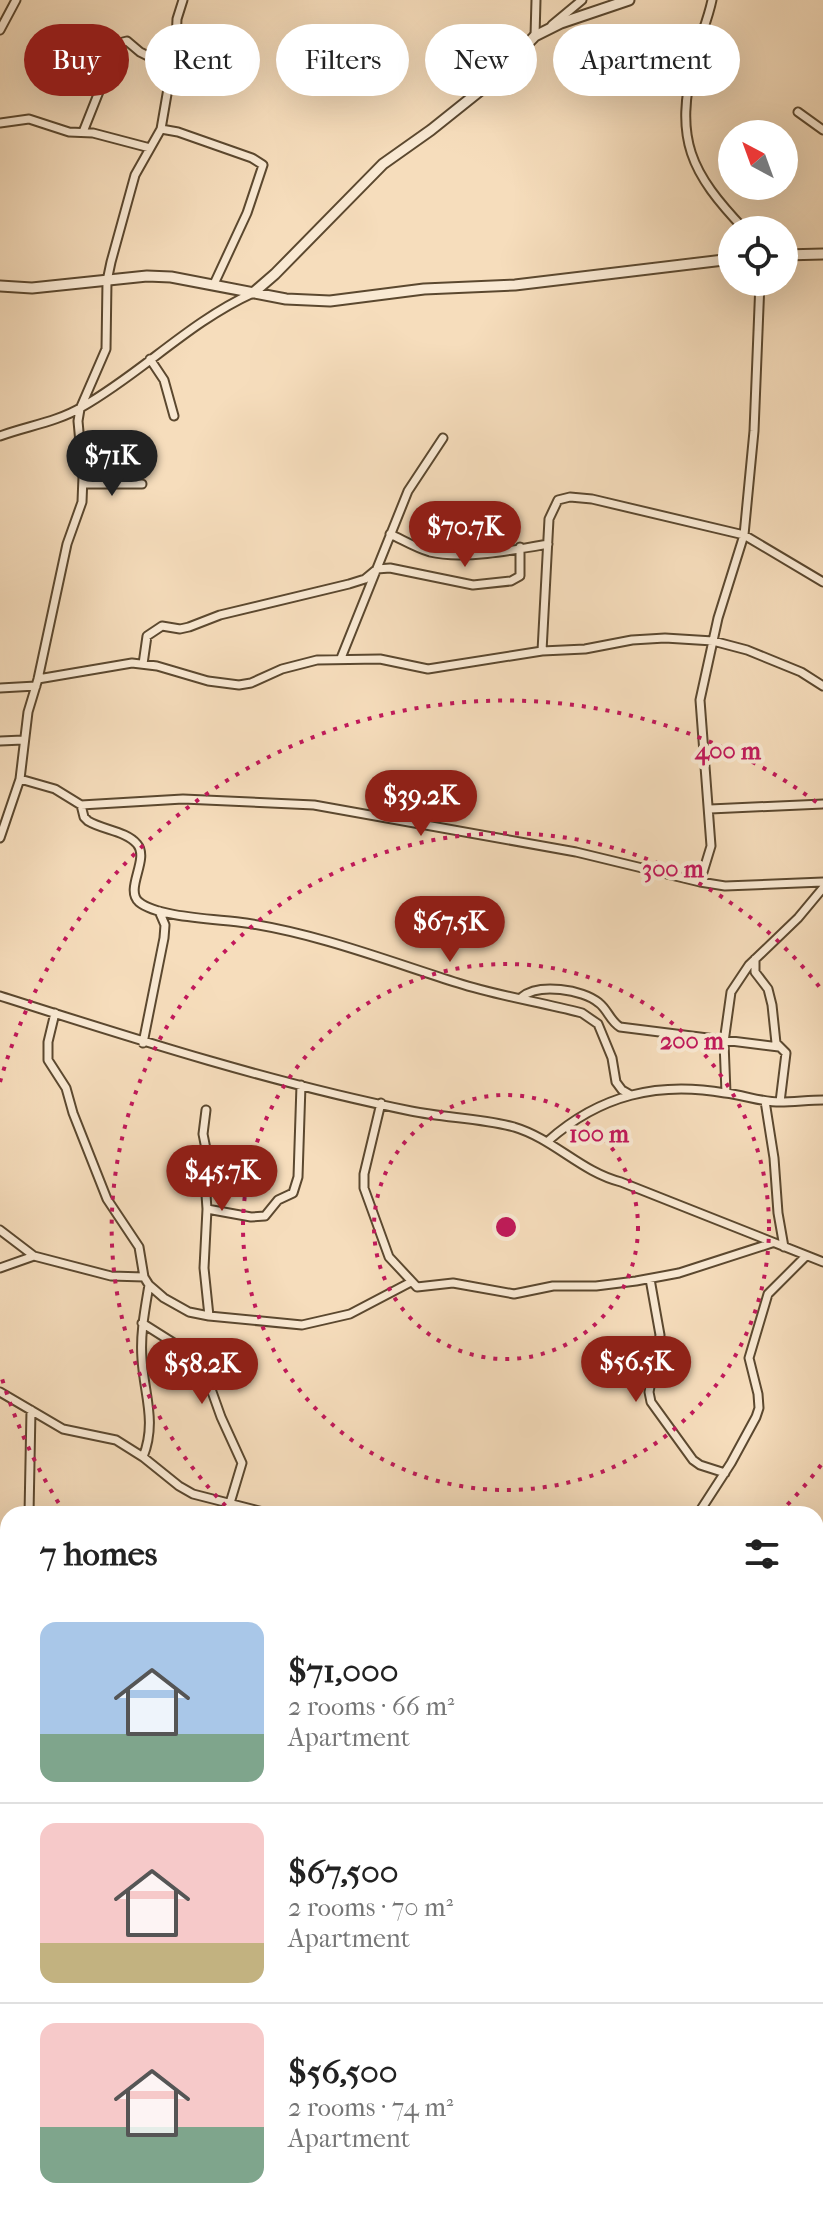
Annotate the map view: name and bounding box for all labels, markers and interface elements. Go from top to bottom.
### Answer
chip: Buy [24,24,129,96]
chip: Rent [145,24,260,96]
chip: Filters [276,24,409,96]
chip: New [425,24,537,96]
chip: Apartment [553,24,740,96]
north arrow [718,120,798,200]
map controls [718,120,798,296]
button: locate [718,216,798,296]
pin: $71K [65,430,159,498]
text: $71K [84,440,140,471]
pin: $70.7K [400,501,530,569]
text: $70.7K [427,511,503,542]
text: 400 m [694,737,762,766]
pin: $39.2K [356,770,486,838]
text: $39.2K [383,780,459,811]
text: 300 m [642,855,705,883]
pin: $67.5K [385,896,515,964]
text: $67.5K [413,906,487,937]
text: 200 m [660,1027,725,1055]
text: 100 m [569,1120,630,1148]
pin: $45.7K [157,1145,287,1213]
text: $45.7K [184,1155,260,1186]
centre of rings [492,1213,520,1241]
pin: $56.5K [571,1336,701,1404]
pin: $58.2K [137,1338,267,1406]
text: $56.5K [599,1346,673,1377]
text: $58.2K [164,1348,240,1379]
icon: filters [740,1532,784,1576]
text: 7 homes [40,1534,157,1574]
text: $71,000 [288,1651,399,1691]
icon: home [104,1654,200,1750]
text: 2 rooms · 66 m² [288,1691,454,1722]
text: Apartment [288,1722,410,1753]
text: $67,500 [288,1852,398,1892]
icon: home [104,1855,200,1951]
text: 2 rooms · 70 m² [288,1892,453,1923]
text: Apartment [288,1923,410,1954]
text: $56,500 [288,2052,398,2092]
icon: home [104,2055,200,2151]
text: 2 rooms · 74 m² [288,2092,453,2123]
text: Apartment [288,2123,410,2154]

